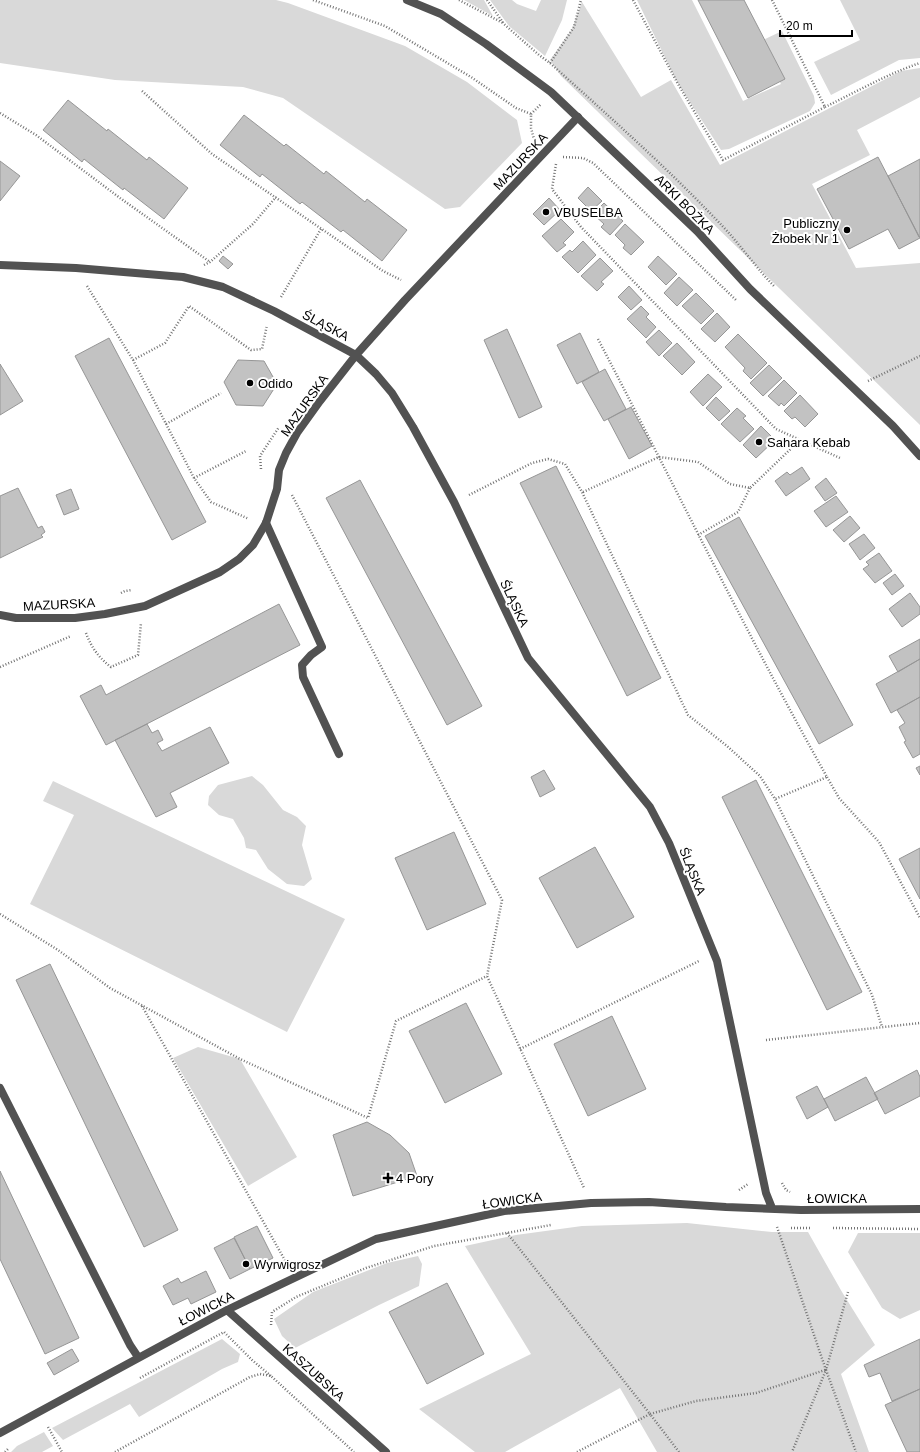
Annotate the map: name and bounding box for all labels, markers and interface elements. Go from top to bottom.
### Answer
scale bar [780,12,852,38]
text: 20 m [786,19,813,33]
street label: MAZURSKA [490,130,551,193]
street label: ARKI BOŻKA [652,171,718,237]
place label: VBUSELBA [554,205,623,220]
marker: VBUSELBA [541,207,551,217]
place label: Publiczny Żłobek Nr 1 [772,216,839,246]
marker: Publiczny Żłobek Nr 1 [842,225,852,235]
street label: ŚLĄSKA [300,307,352,344]
street label: MAZURSKA [278,371,331,439]
place label: Odido [258,376,293,391]
marker: Odido [245,378,255,388]
place label: Sahara Kebab [767,435,850,450]
marker: Sahara Kebab [754,437,764,447]
street label: ŚLĄSKA [497,577,532,630]
street label: MAZURSKA [23,595,96,614]
street label: ŚLĄSKA [676,845,709,898]
place label: 4 Pory [396,1171,434,1186]
marker: 4 Pory [383,1173,393,1183]
street label: ŁOWICKA [481,1189,543,1212]
street label: ŁOWICKA [807,1191,867,1206]
place label: Wyrwigrosz [254,1257,321,1272]
marker: Wyrwigrosz [241,1259,251,1269]
street label: ŁOWICKA [176,1288,237,1329]
street label: KASZUBSKA [280,1341,348,1404]

